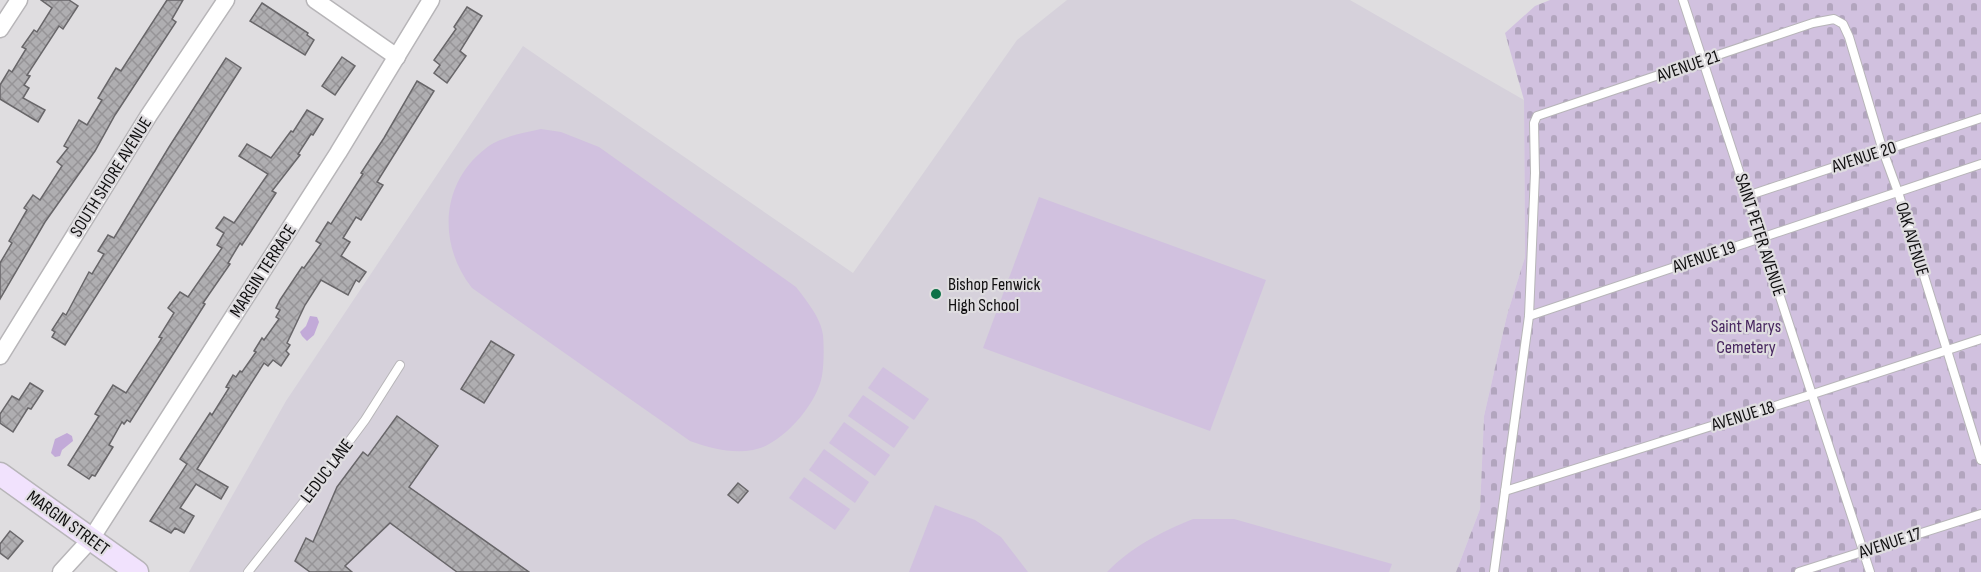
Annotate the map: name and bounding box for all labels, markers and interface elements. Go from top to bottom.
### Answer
street label: AVENUE 21 [1653,45,1723,87]
street label: SOUTH SHORE AVENUE [66,113,156,241]
street label: AVENUE 20 [1828,137,1899,178]
street label: SAINT PETER AVENUE [1730,171,1790,299]
street label: OAK AVENUE [1891,200,1933,278]
street label: MARGIN TERRACE [225,221,301,321]
street label: AVENUE 19 [1669,236,1738,278]
place label: Bishop Fenwick High School [948,274,1040,316]
marker: Bishop Fenwick High School [929,287,943,301]
park label: Saint Marys Cemetery [1711,316,1781,358]
street label: AVENUE 18 [1708,396,1777,436]
street label: LEDUC LANE [296,435,358,507]
street label: MARGIN STREET [23,486,113,560]
street label: AVENUE 17 [1855,523,1925,563]

